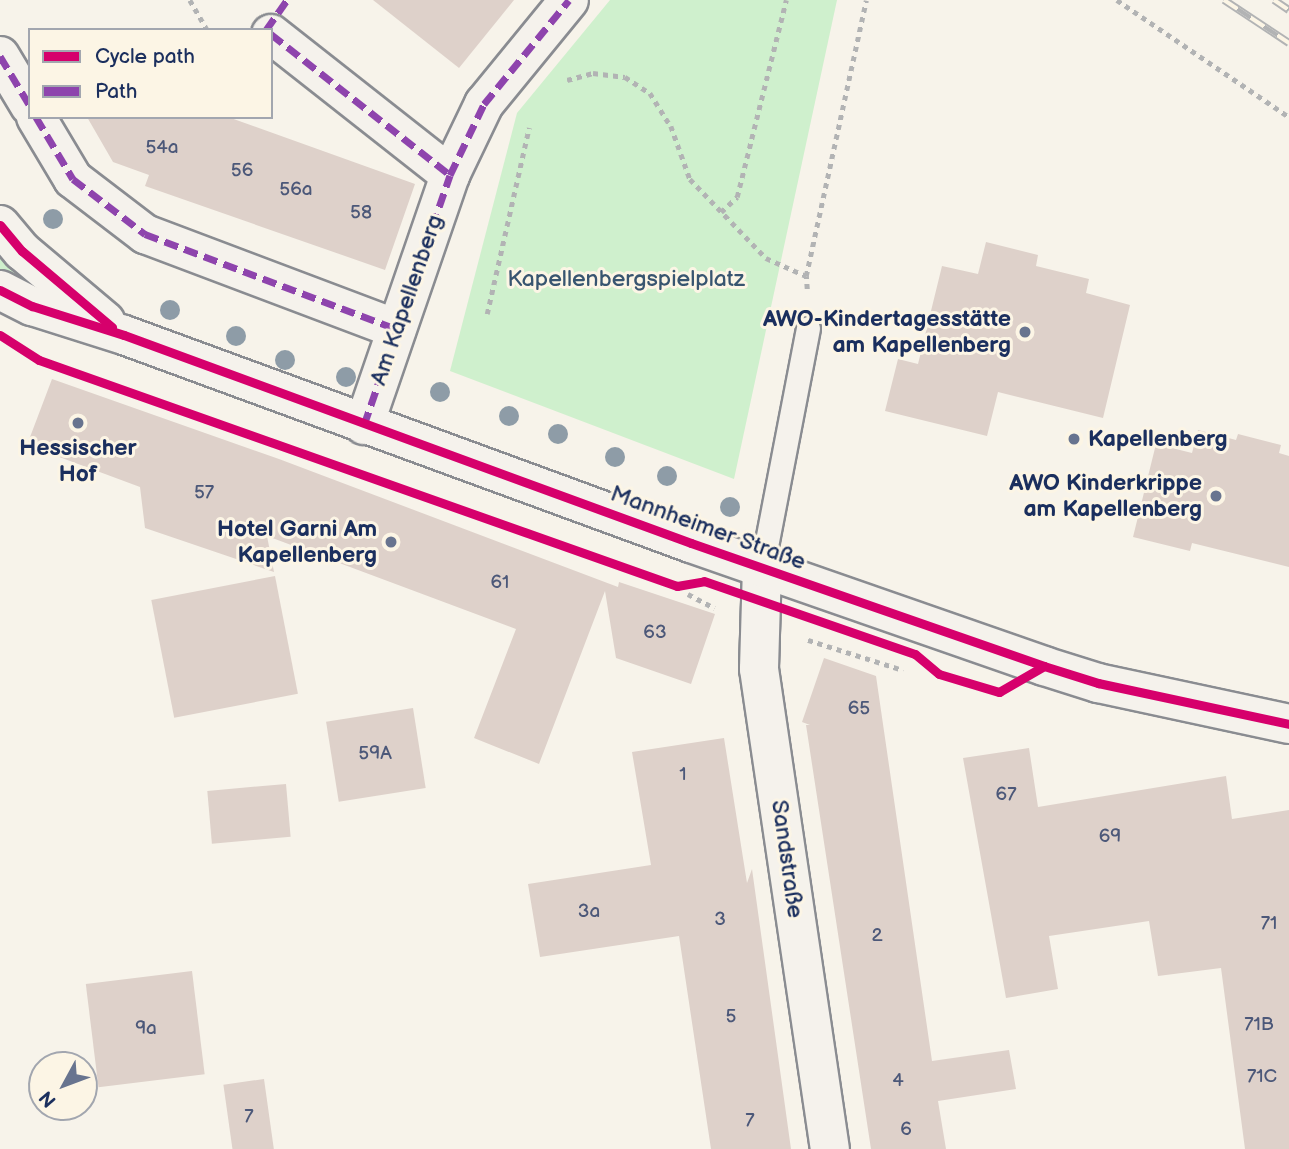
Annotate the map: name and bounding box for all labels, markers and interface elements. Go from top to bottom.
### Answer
legend [28,28,273,119]
text: Cycle path [95,44,195,69]
text: Path [95,79,137,104]
house number: 54a [145,137,179,159]
house number: 56 [231,160,253,182]
house number: 56a [279,179,313,201]
house number: 58 [350,202,372,224]
street label: Am Kapellenberg [365,211,449,389]
park label: Kapellenbergspielplatz [507,265,745,293]
place label: AWO-Kindertagesstätte am Kapellenberg [763,305,1011,359]
marker: AWO-Kindertagesstätte am Kapellenberg [1017,324,1033,340]
marker: Hessischer Hof [70,415,86,431]
place label: Kapellenberg [1088,425,1228,453]
marker: Kapellenberg [1066,431,1082,447]
place label: Hessischer Hof [19,434,137,488]
place label: AWO Kinderkrippe am Kapellenberg [1009,469,1202,523]
street label: Mannheimer Straße [606,480,810,576]
house number: 57 [194,482,214,504]
marker: AWO Kinderkrippe am Kapellenberg [1208,488,1224,504]
place label: Hotel Garni Am Kapellenberg [217,515,377,569]
marker: Hotel Garni Am Kapellenberg [383,534,399,550]
house number: 61 [491,572,509,594]
house number: 63 [643,622,667,644]
house number: 65 [848,698,870,720]
house number: 59A [358,743,392,765]
house number: 1 [679,764,687,786]
house number: 67 [996,784,1016,806]
street label: Sandstraße [765,798,809,920]
house number: 69 [1099,826,1121,848]
house number: 3a [578,901,600,923]
house number: 3 [714,909,726,931]
house number: 71 [1261,913,1277,935]
house number: 2 [871,925,883,947]
house number: 5 [726,1006,736,1028]
house number: 71B [1244,1014,1274,1036]
house number: 9a [135,1018,157,1040]
north arrow [28,1051,98,1121]
house number: 71C [1247,1066,1277,1088]
house number: 4 [892,1070,904,1092]
text: N [35,1086,62,1112]
house number: 7 [244,1106,254,1128]
house number: 7 [745,1110,755,1132]
house number: 6 [900,1119,912,1141]

